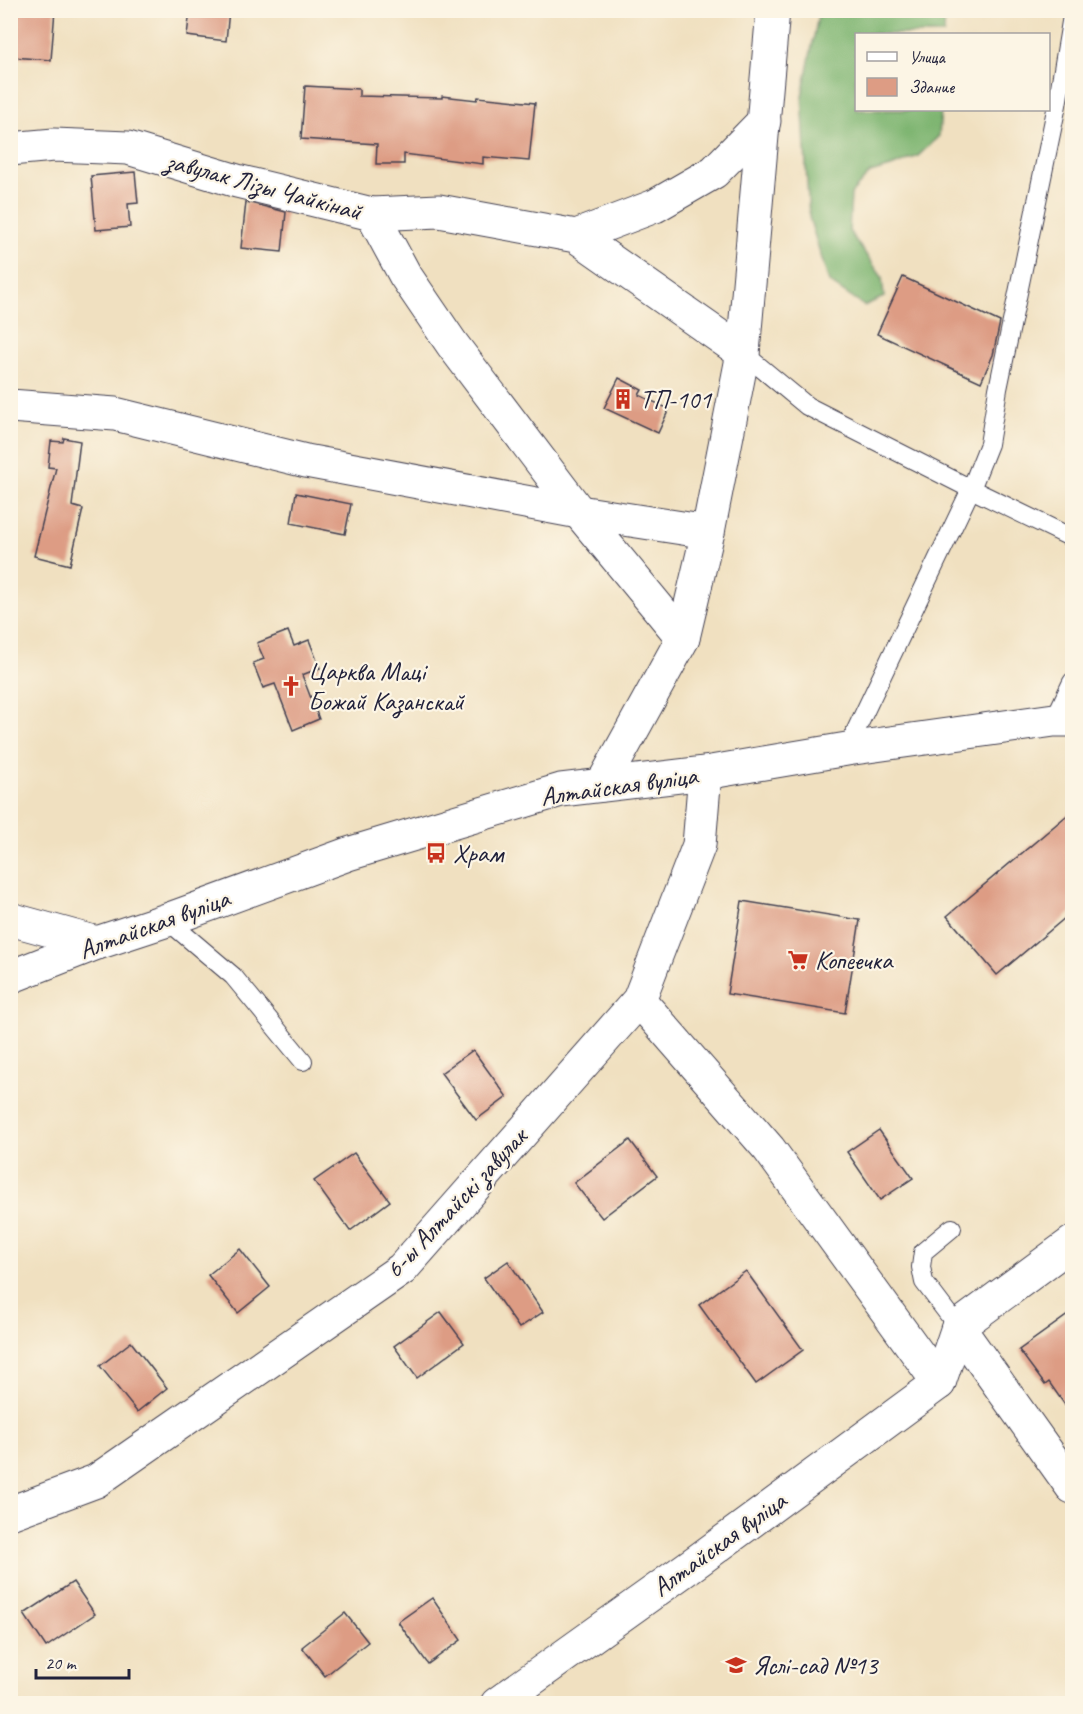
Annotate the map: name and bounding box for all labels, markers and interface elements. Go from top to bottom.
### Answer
legend [855,33,1050,111]
text: Улица [909,46,946,68]
text: Здание [909,76,955,98]
street label: завулак Лізы Чайкінай [160,143,367,229]
place label: ТП-101 [640,383,712,416]
building icon: ТП-101 [611,387,635,411]
place label: Царква Маці Божай Казанскай [308,655,466,719]
church icon: Царква Маці Божай Казанскай [279,674,303,698]
street label: Алтайская вуліца [539,758,701,813]
place label: Храм [453,837,505,870]
bus stop icon: Храм [424,841,448,865]
street label: Алтайская вуліца [74,881,235,967]
place label: Копеечка [815,944,894,977]
supermarket icon: Копеечка [786,948,810,972]
street label: 6-ы Алтайскі завулак [378,1119,537,1286]
street label: Алтайская вуліца [645,1483,794,1604]
scale bar [36,1642,129,1680]
place label: Яслі-сад №13 [753,1649,880,1682]
text: 20 m [45,1652,78,1674]
school or university icon: Яслі-сад №13 [724,1653,748,1677]

